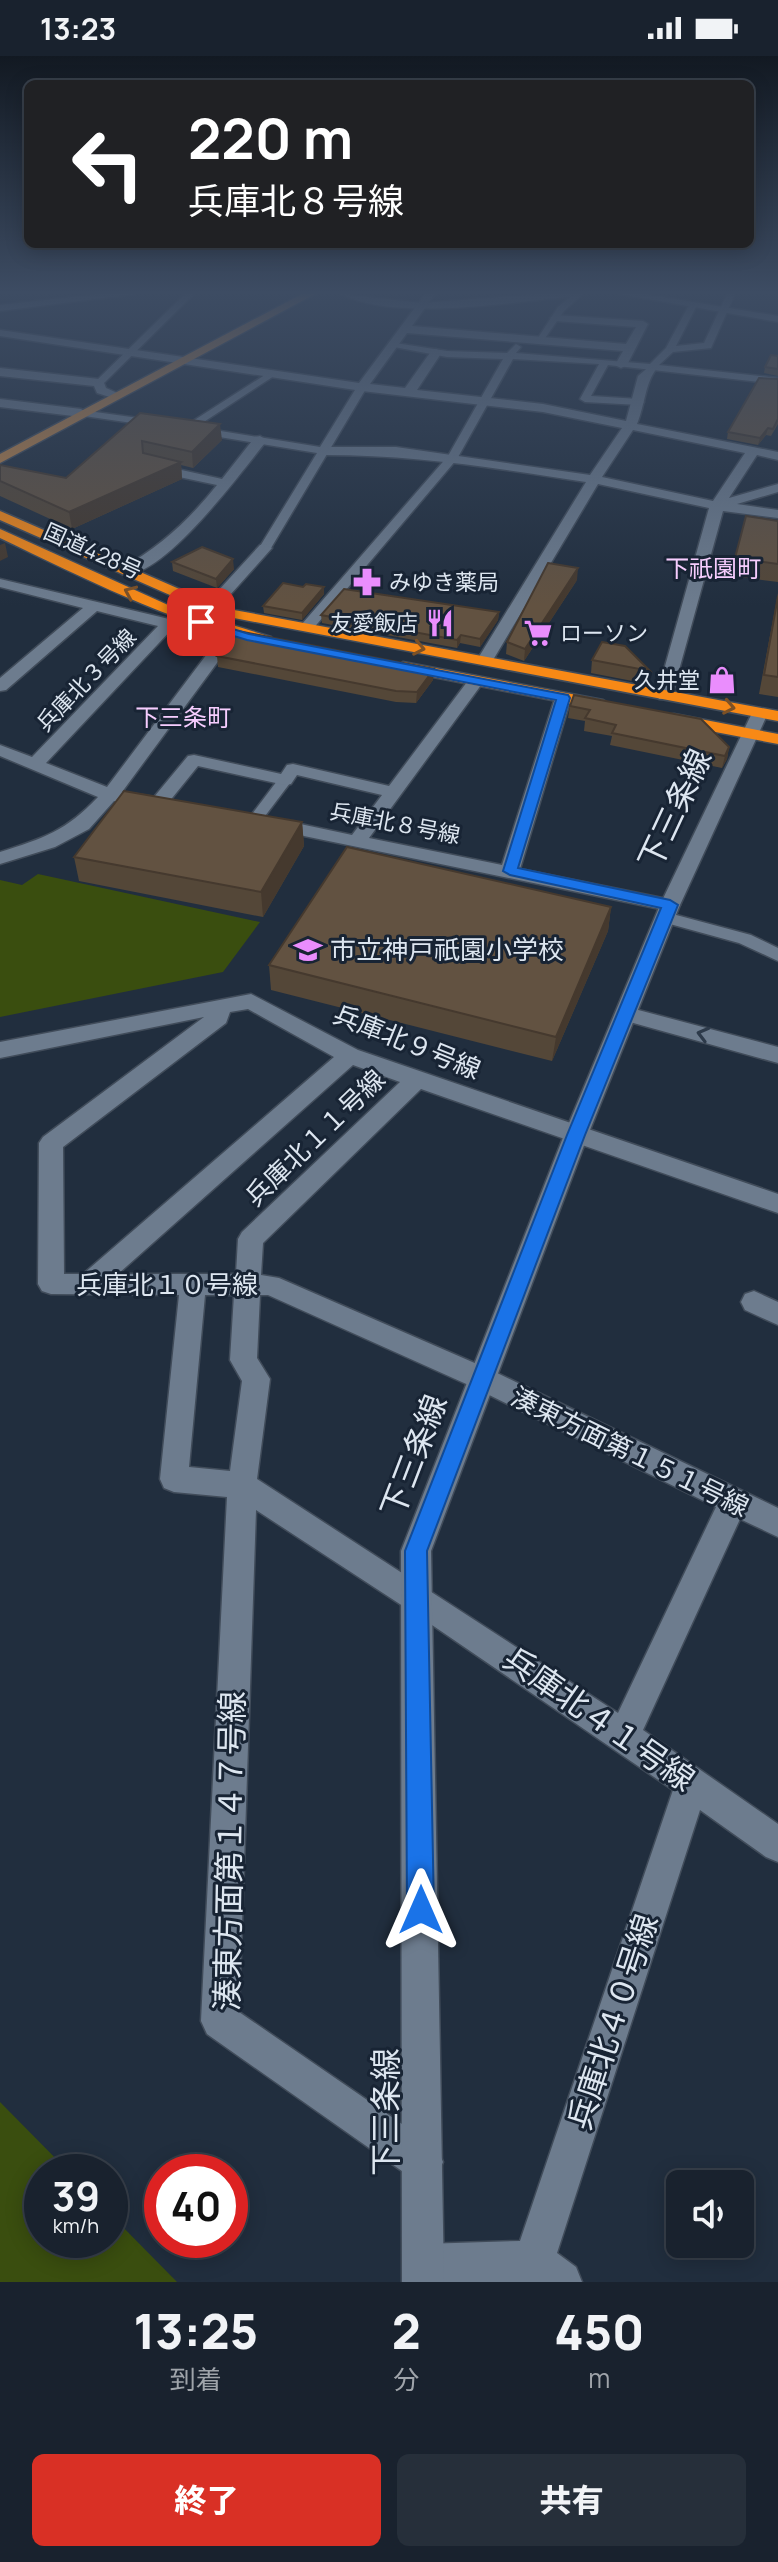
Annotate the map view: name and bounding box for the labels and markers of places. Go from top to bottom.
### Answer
pharmacy icon: みゆき薬局 [352,567,382,597]
place label: みゆき薬局 [389,567,499,597]
pin [167,588,235,656]
place label: 友愛飯店 [330,608,418,638]
restaurant icon: 友愛飯店 [425,608,455,638]
supermarket icon: ローソン [523,618,553,648]
place label: ローソン [560,618,648,648]
place label: 久井堂 [634,665,700,695]
shop icon: 久井堂 [707,665,737,695]
place label: 市立神戸祇園小学校 [330,931,564,967]
school or university icon: 市立神戸祇園小学校 [293,935,323,965]

